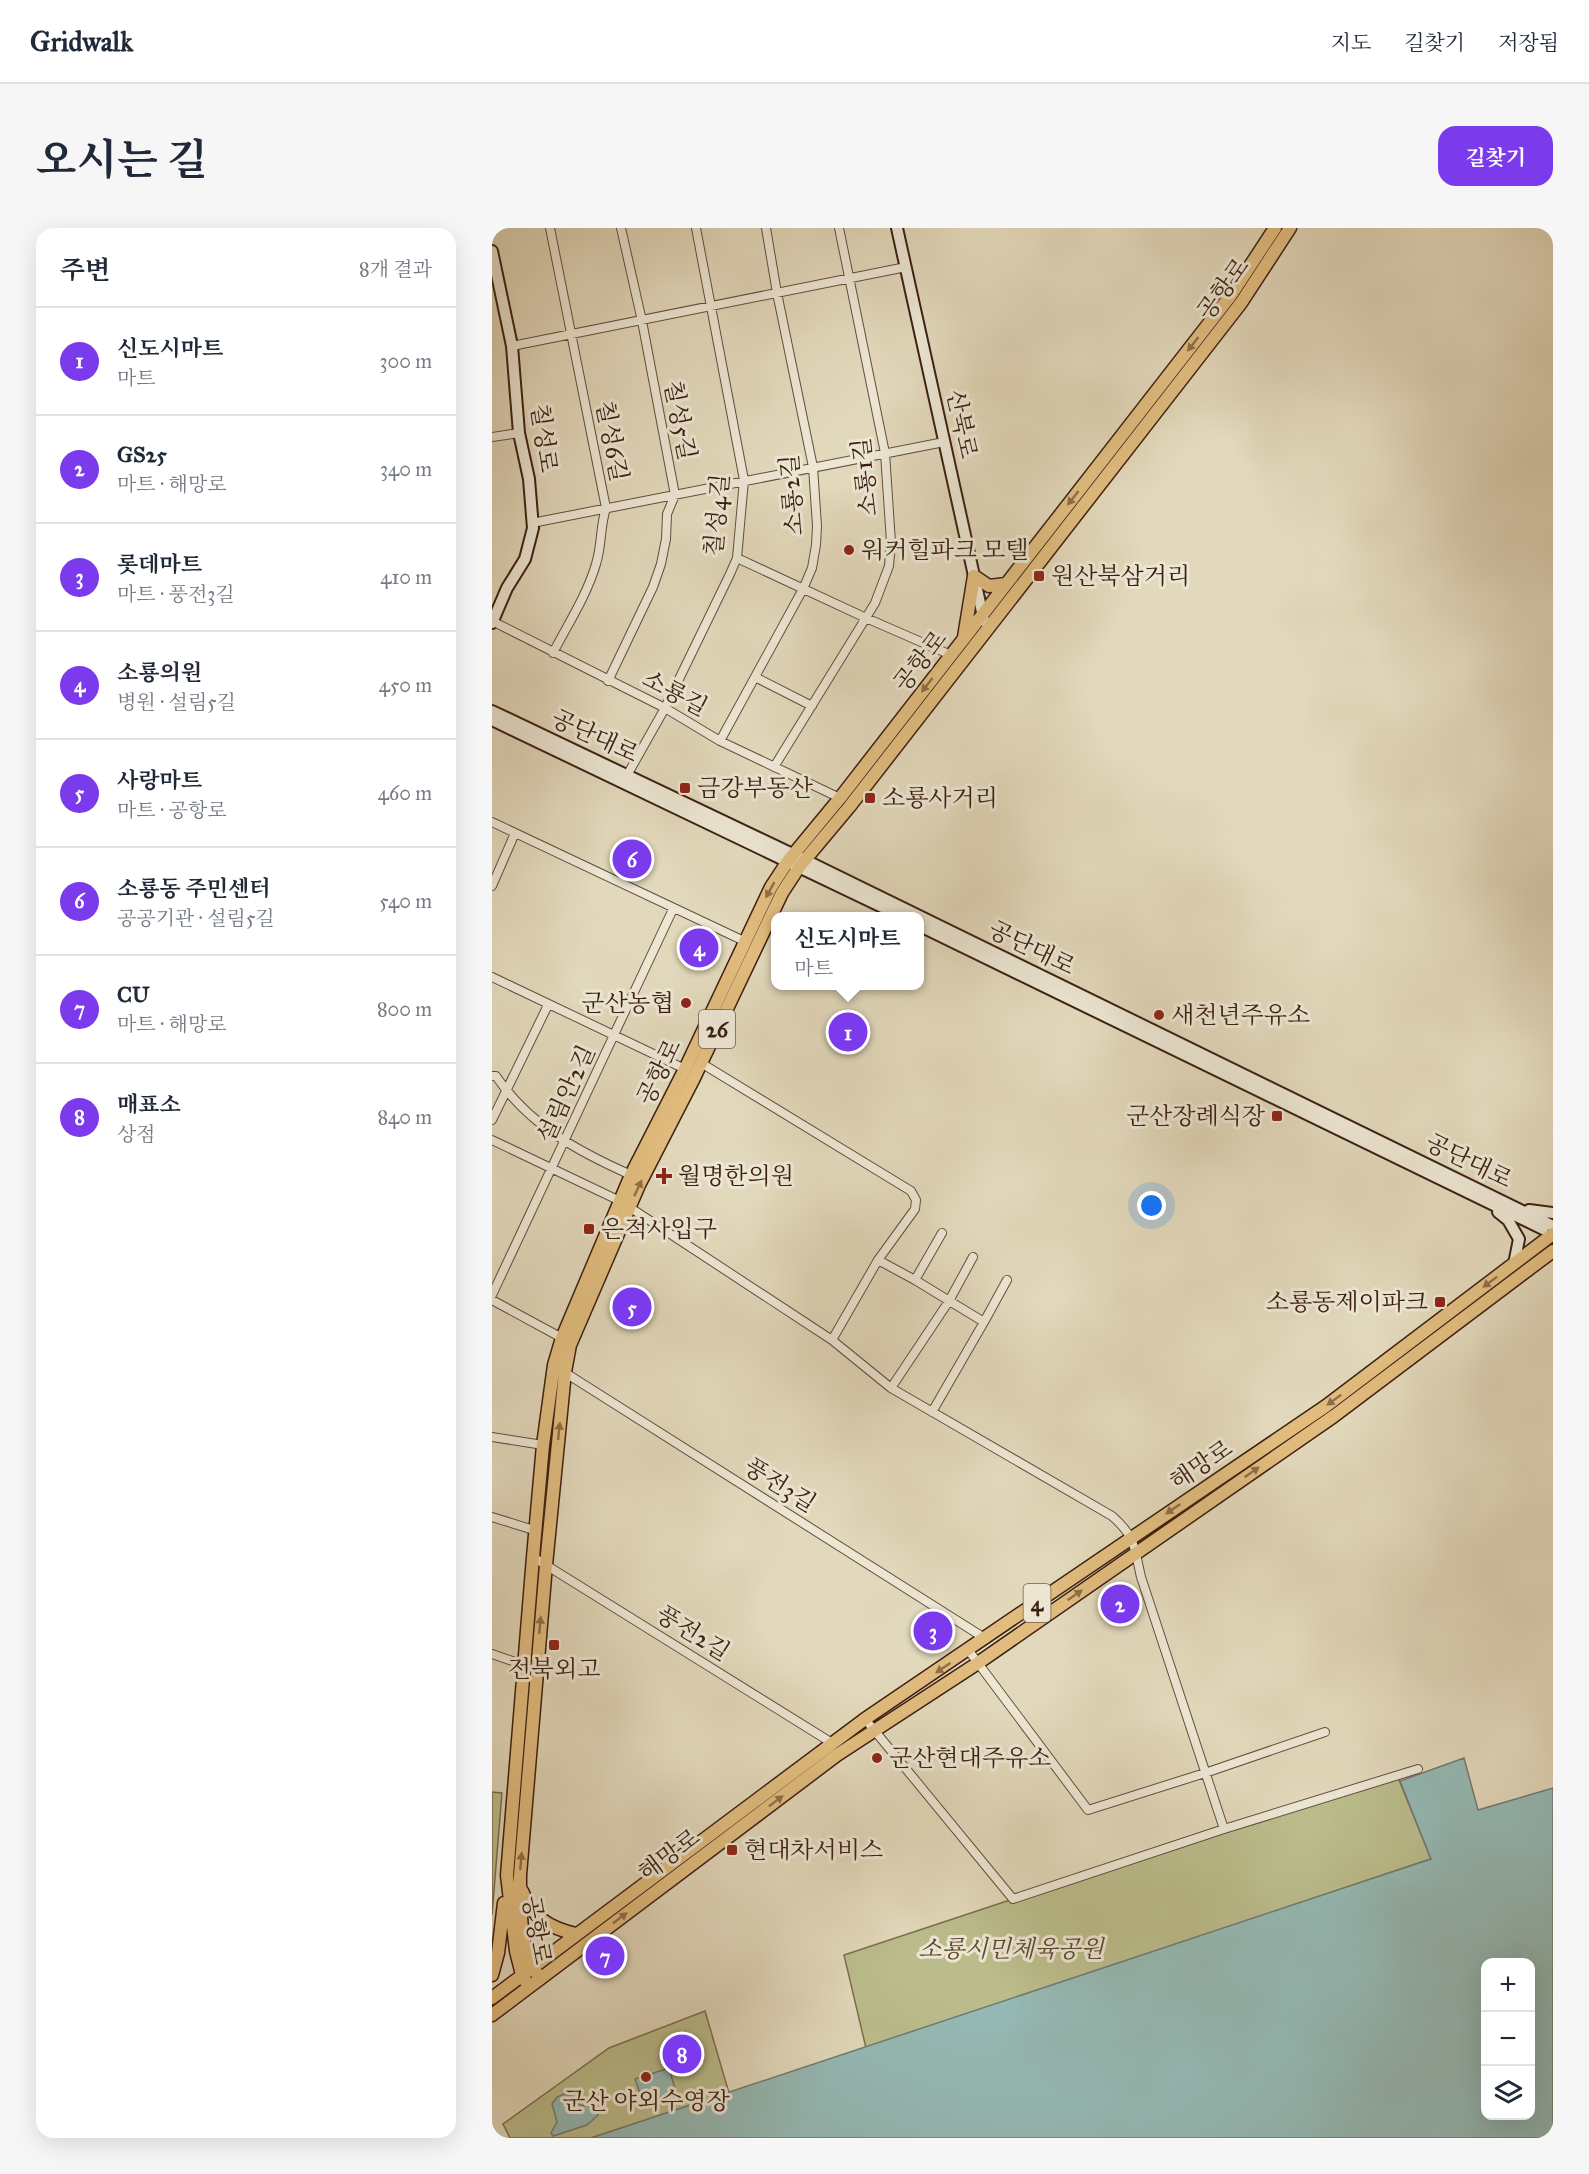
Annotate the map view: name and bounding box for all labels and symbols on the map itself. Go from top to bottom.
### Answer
street label: 공항로 [1190,252,1256,326]
one-way arrow [1187,337,1199,352]
street label: 칠성5길 [658,378,702,462]
street label: 산북로 [940,387,984,461]
street label: 칠성6길 [589,398,635,484]
street label: 칠성로 [524,401,564,475]
street label: 소룡1길 [846,436,884,518]
street label: 소룡2길 [774,453,810,537]
street label: 칠성4길 [698,472,736,558]
one-way arrow [1067,490,1079,506]
place label: 워커힐파크 모텔 [861,535,1028,565]
marker: 워커힐파크 모텔 [842,543,856,557]
place label: 원산북삼거리 [1051,561,1190,591]
marker: 원산북삼거리 [1032,569,1046,583]
street label: 공항로 [887,624,953,698]
street label: 소룡길 [637,663,713,723]
one-way arrow [922,678,934,693]
street label: 공단대로 [547,703,643,769]
place label: 금강부동산 [697,773,814,803]
marker: 금강부동산 [678,781,692,795]
place label: 소룡사거리 [882,783,998,813]
marker: 소룡사거리 [863,791,877,805]
pin: 6 [612,836,652,882]
one-way arrow [765,881,775,898]
street label: 공단대로 [984,914,1080,982]
pin: 4 [680,926,718,970]
place label: 군산농협 [581,988,674,1018]
marker: 군산농협 [679,996,693,1010]
place label: 새천년주유소 [1171,1000,1310,1030]
marker: 새천년주유소 [1152,1008,1166,1022]
road number: 26 [699,1010,735,1048]
pin: 1 [828,1010,868,1054]
street label: 공항로 [630,1034,688,1110]
street label: 설림안2길 [530,1040,602,1148]
place label: 군산장례식장 [1126,1101,1266,1131]
marker: 군산장례식장 [1270,1109,1284,1123]
street label: 공단대로 [1421,1127,1517,1195]
place label: 월명한의원 [678,1161,794,1191]
marker: 월명한의원 [655,1167,673,1185]
one-way arrow [633,1178,643,1196]
your location [1137,1191,1166,1220]
place label: 은적사입구 [601,1214,717,1244]
marker: 은적사입구 [582,1222,596,1236]
one-way arrow [1482,1276,1498,1288]
pin: 5 [612,1284,652,1330]
place label: 소룡동제이파크 [1266,1287,1428,1317]
marker: 소룡동제이파크 [1433,1295,1447,1309]
one-way arrow [1326,1393,1342,1406]
one-way arrow [554,1421,564,1440]
street label: 해망로 [1164,1433,1238,1497]
street label: 풍전3길 [738,1451,822,1519]
one-way arrow [1244,1466,1260,1478]
one-way arrow [1165,1504,1181,1515]
pin: 2 [1100,1582,1140,1626]
road number: 4 [1024,1584,1050,1622]
one-way arrow [1066,1589,1082,1601]
street label: 풍전2길 [651,1599,735,1667]
pin: 3 [914,1608,952,1654]
one-way arrow [535,1615,545,1634]
marker: 전북외고 [547,1638,561,1652]
place label: 전북외고 [508,1654,600,1684]
one-way arrow [935,1662,951,1673]
place label: 군산현대주유소 [889,1743,1051,1773]
marker: 군산현대주유소 [870,1751,884,1765]
one-way arrow [767,1795,783,1807]
street label: 해망로 [632,1822,706,1888]
place label: 현대차서비스 [744,1835,883,1865]
marker: 현대차서비스 [725,1843,739,1857]
one-way arrow [516,1852,526,1871]
street label: 공항로 [516,1893,558,1967]
one-way arrow [612,1912,628,1925]
pin: 7 [586,1934,624,1978]
park label: 소룡시민체육공원 [918,1934,1106,1964]
pin: 8 [662,2032,702,2076]
marker: 군산 야외수영장 [639,2070,653,2084]
place label: 군산 야외수영장 [562,2086,731,2116]

